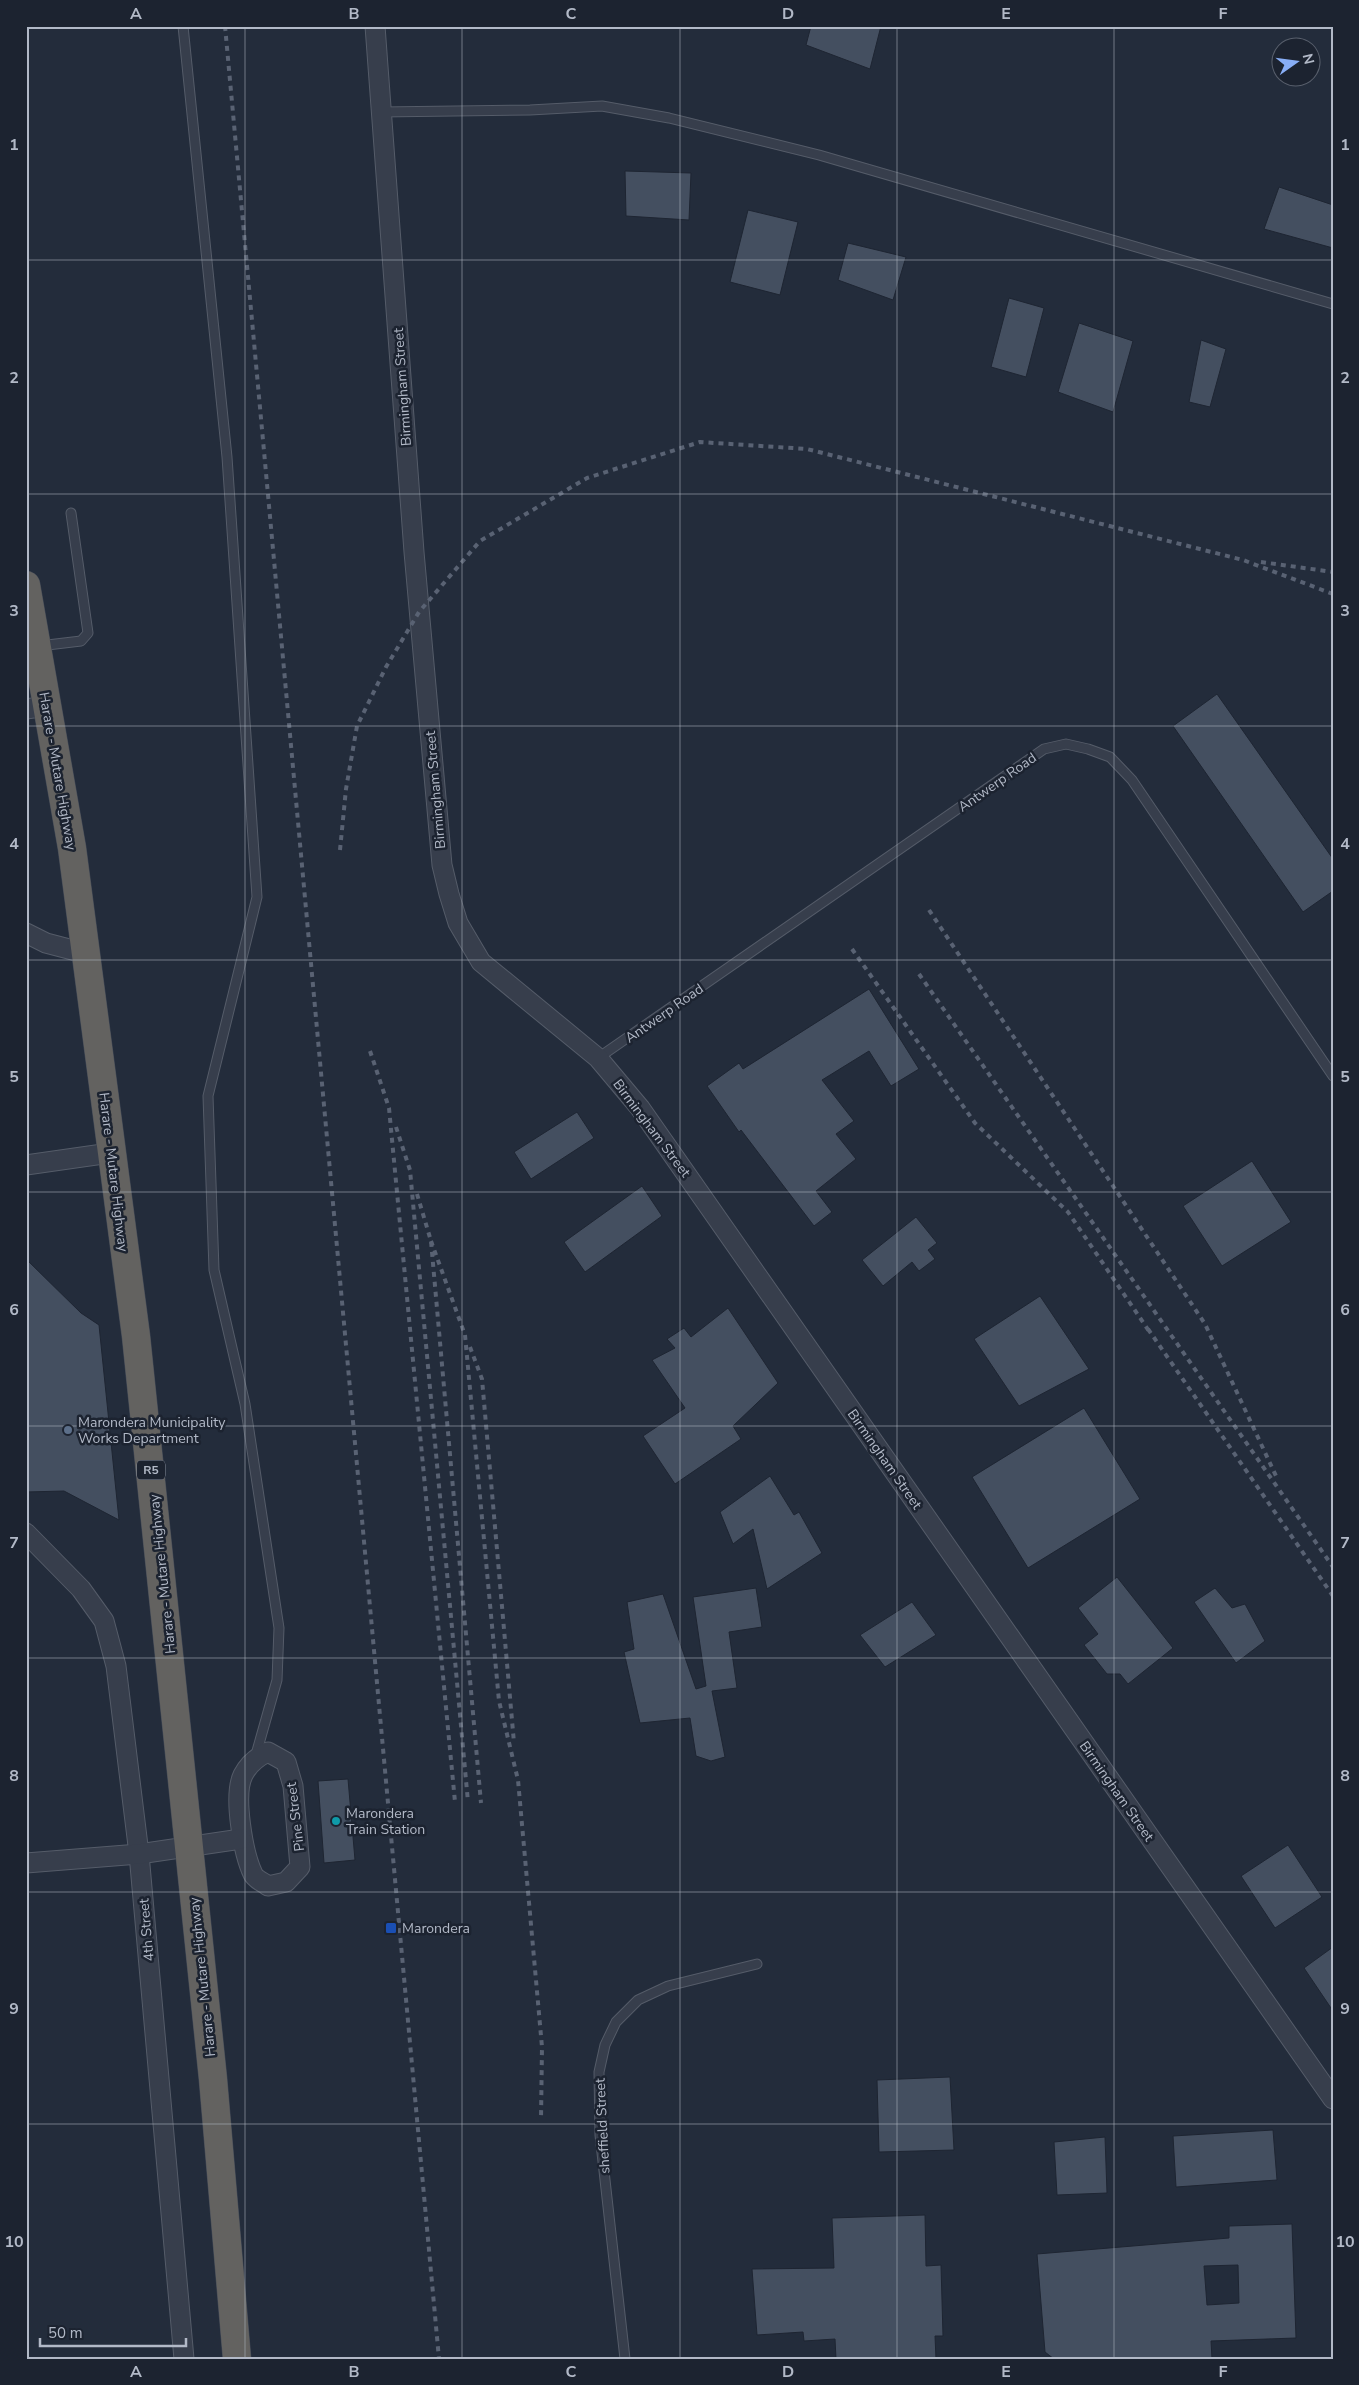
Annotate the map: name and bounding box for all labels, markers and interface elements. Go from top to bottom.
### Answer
text: A [130,3,142,25]
text: B [348,3,360,25]
text: C [566,3,577,25]
text: D [782,3,794,25]
text: E [1001,3,1011,25]
text: F [1219,3,1228,25]
north arrow [1272,38,1322,88]
text: N [1298,52,1319,66]
text: 1 [9,134,19,156]
text: 1 [1340,134,1350,156]
street label: Birmingham Street [389,327,416,447]
text: 2 [9,367,19,389]
text: 2 [1340,367,1350,389]
text: 3 [9,600,19,622]
text: 3 [1340,600,1350,622]
street label: Harare - Mutare Highway [34,691,81,852]
street label: Birmingham Street [421,730,450,850]
street label: Antwerp Road [954,748,1040,816]
text: 4 [9,833,19,855]
text: 4 [1340,833,1350,855]
street label: Antwerp Road [621,979,707,1047]
text: 5 [9,1066,19,1088]
text: 5 [1340,1066,1350,1088]
street label: Birmingham Street [608,1075,695,1181]
street label: Harare - Mutare Highway [94,1091,133,1254]
text: 6 [9,1299,19,1321]
text: 6 [1340,1299,1350,1321]
street label: Birmingham Street [843,1405,926,1513]
place label: Marondera Municipality Works Department [78,1413,226,1448]
marker: Marondera Municipality Works Department [62,1424,74,1436]
road number: R5 [137,1460,165,1480]
street label: Harare - Mutare Highway [145,1492,180,1655]
text: 7 [9,1532,19,1554]
text: 7 [1340,1532,1350,1554]
street label: Birmingham Street [1075,1737,1158,1845]
text: 8 [9,1765,19,1787]
text: 8 [1340,1765,1350,1787]
street label: Pine Street [282,1781,309,1852]
place label: Marondera Train Station [346,1804,425,1839]
marker: Marondera Train Station [330,1815,342,1827]
street label: Harare - Mutare Highway [185,1895,220,2058]
street label: 4th Street [134,1898,159,1962]
place label: Marondera [402,1919,470,1938]
marker: Marondera [384,1921,398,1935]
text: 9 [9,1998,19,2020]
text: 9 [1340,1998,1350,2020]
street label: sheffield Street [590,2078,614,2174]
text: 10 [4,2231,24,2253]
text: 10 [1335,2231,1355,2253]
scale bar [40,2315,186,2347]
text: 50 m [48,2323,83,2343]
text: A [130,2361,142,2383]
text: B [348,2361,360,2383]
text: C [566,2361,577,2383]
text: D [782,2361,794,2383]
text: E [1001,2361,1011,2383]
text: F [1219,2361,1228,2383]

